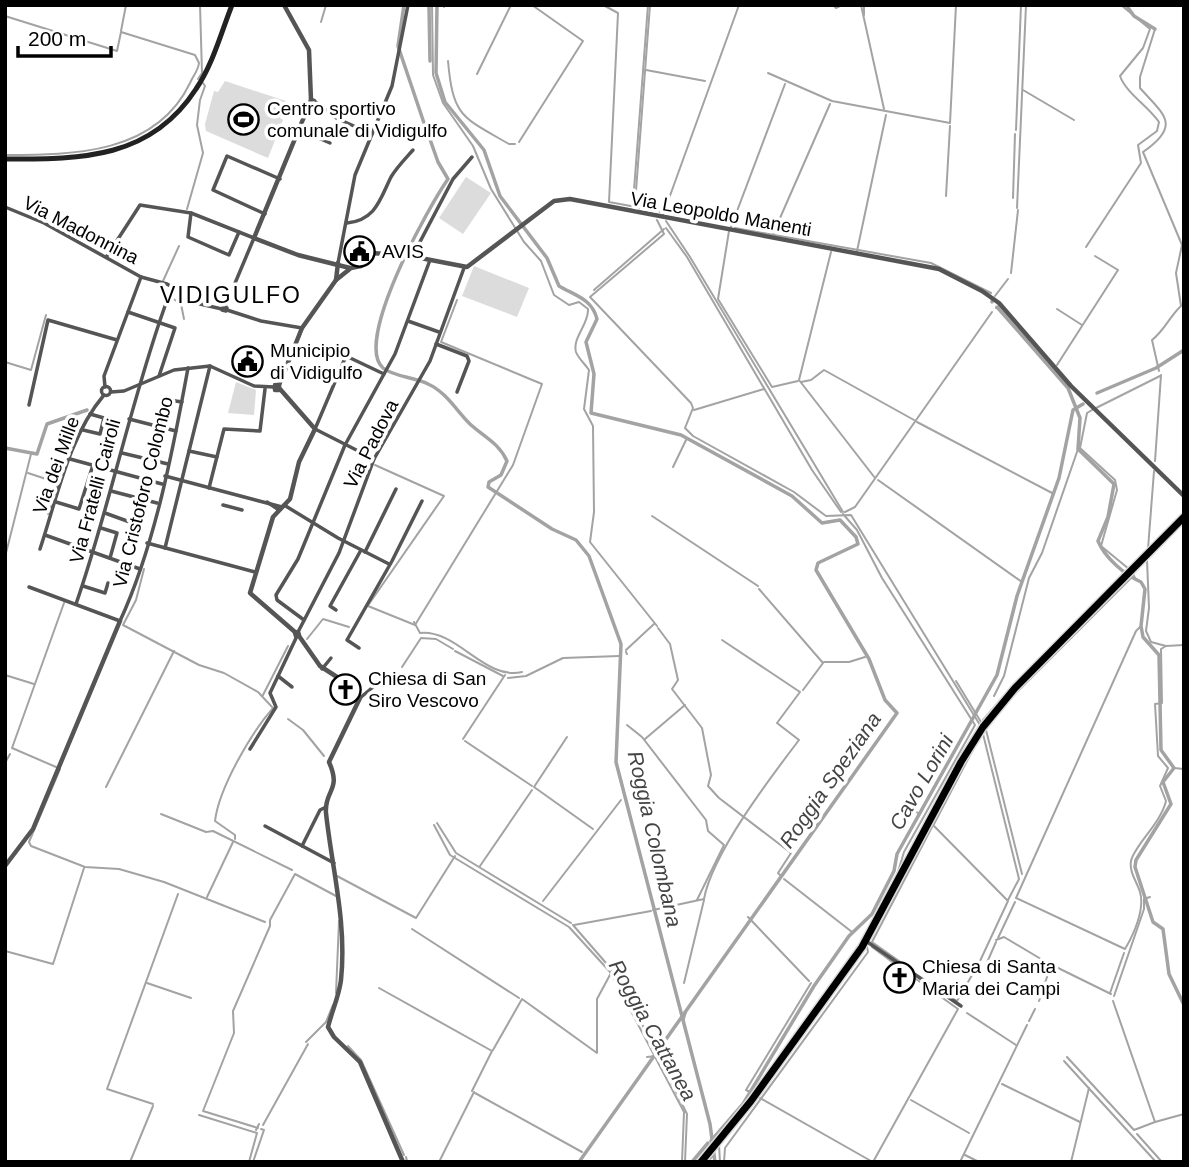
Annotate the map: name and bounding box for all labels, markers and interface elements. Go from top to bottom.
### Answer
scale bar [18,14,110,58]
text: 200 m [28,27,86,50]
place label: Centro sportivo comunale di Vidigulfo [267,98,447,141]
sports icon: Centro sportivo comunale di Vidigulfo [227,102,261,136]
street label: Via Leopoldo Manenti [629,188,813,240]
street label: Via Madonnina [20,192,142,268]
public building icon: AVIS [342,234,376,268]
place label: AVIS [382,241,424,262]
district label: VIDIGULFO [160,282,302,308]
place label: Municipio di Vidigulfo [270,340,363,383]
public building icon: Municipio di Vidigulfo [230,344,264,378]
street label: Via Cristoforo Colombo [109,394,177,590]
street label: Via Padova [340,396,403,492]
street label: Via dei Mille [29,413,83,517]
street label: Via Fratelli Cairoli [66,417,124,565]
place label: Chiesa di San Siro Vescovo [368,668,486,711]
church icon: Chiesa di San Siro Vescovo [328,672,362,706]
water label: Roggia Speziana [775,708,885,852]
water label: Cavo Lorini [884,729,958,834]
water label: Roggia Colombana [624,749,686,929]
water label: Roggia Cattanea [605,955,701,1105]
place label: Chiesa di Santa Maria dei Campi [922,956,1060,999]
church icon: Chiesa di Santa Maria dei Campi [882,960,916,994]

